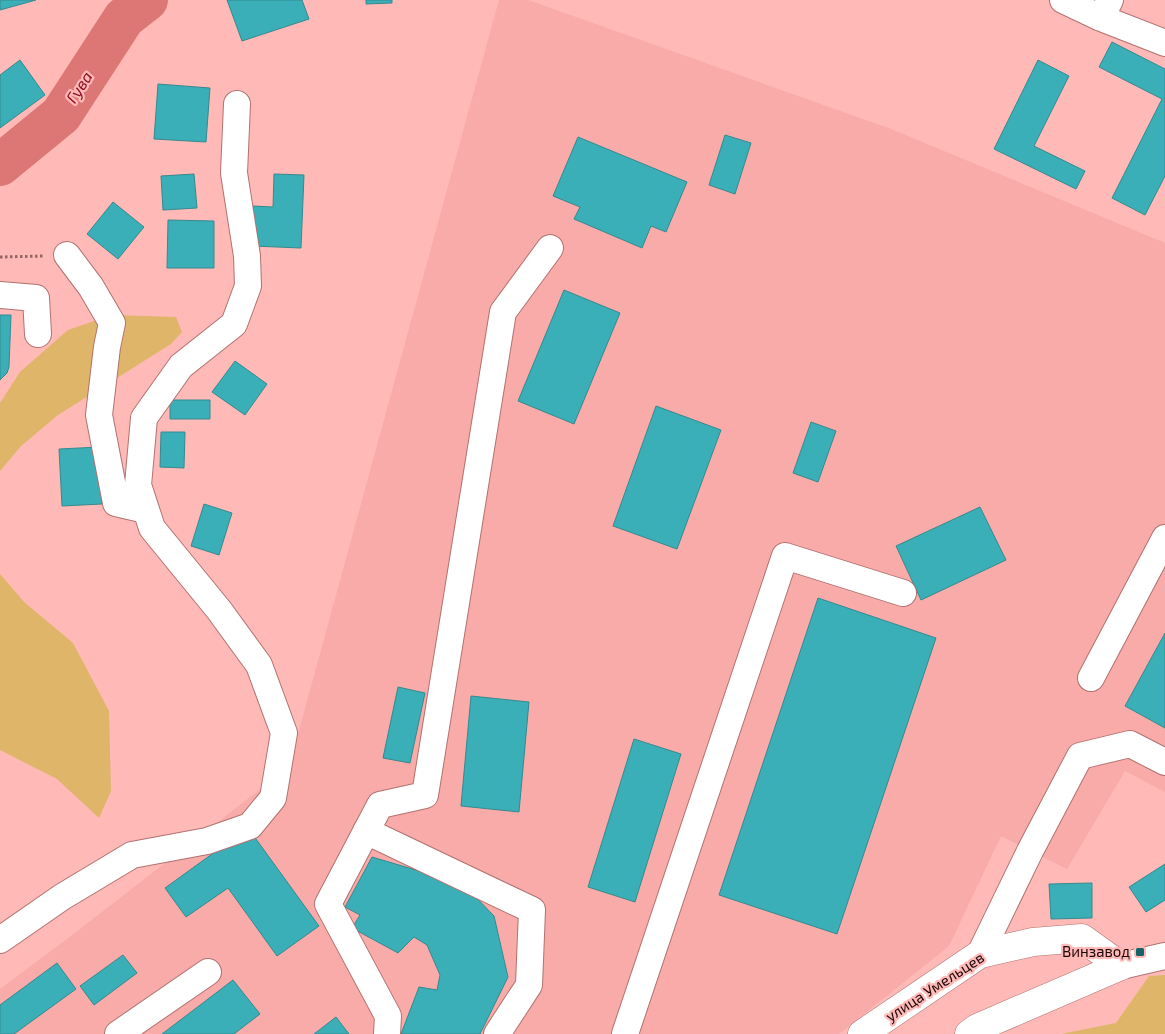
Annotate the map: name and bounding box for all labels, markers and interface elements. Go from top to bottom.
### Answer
water label: Гува [61,67,96,106]
place label: Винзавод [1062,942,1130,960]
marker: Винзавод [1134,946,1146,958]
street label: улица Умельцев [882,948,988,1026]

